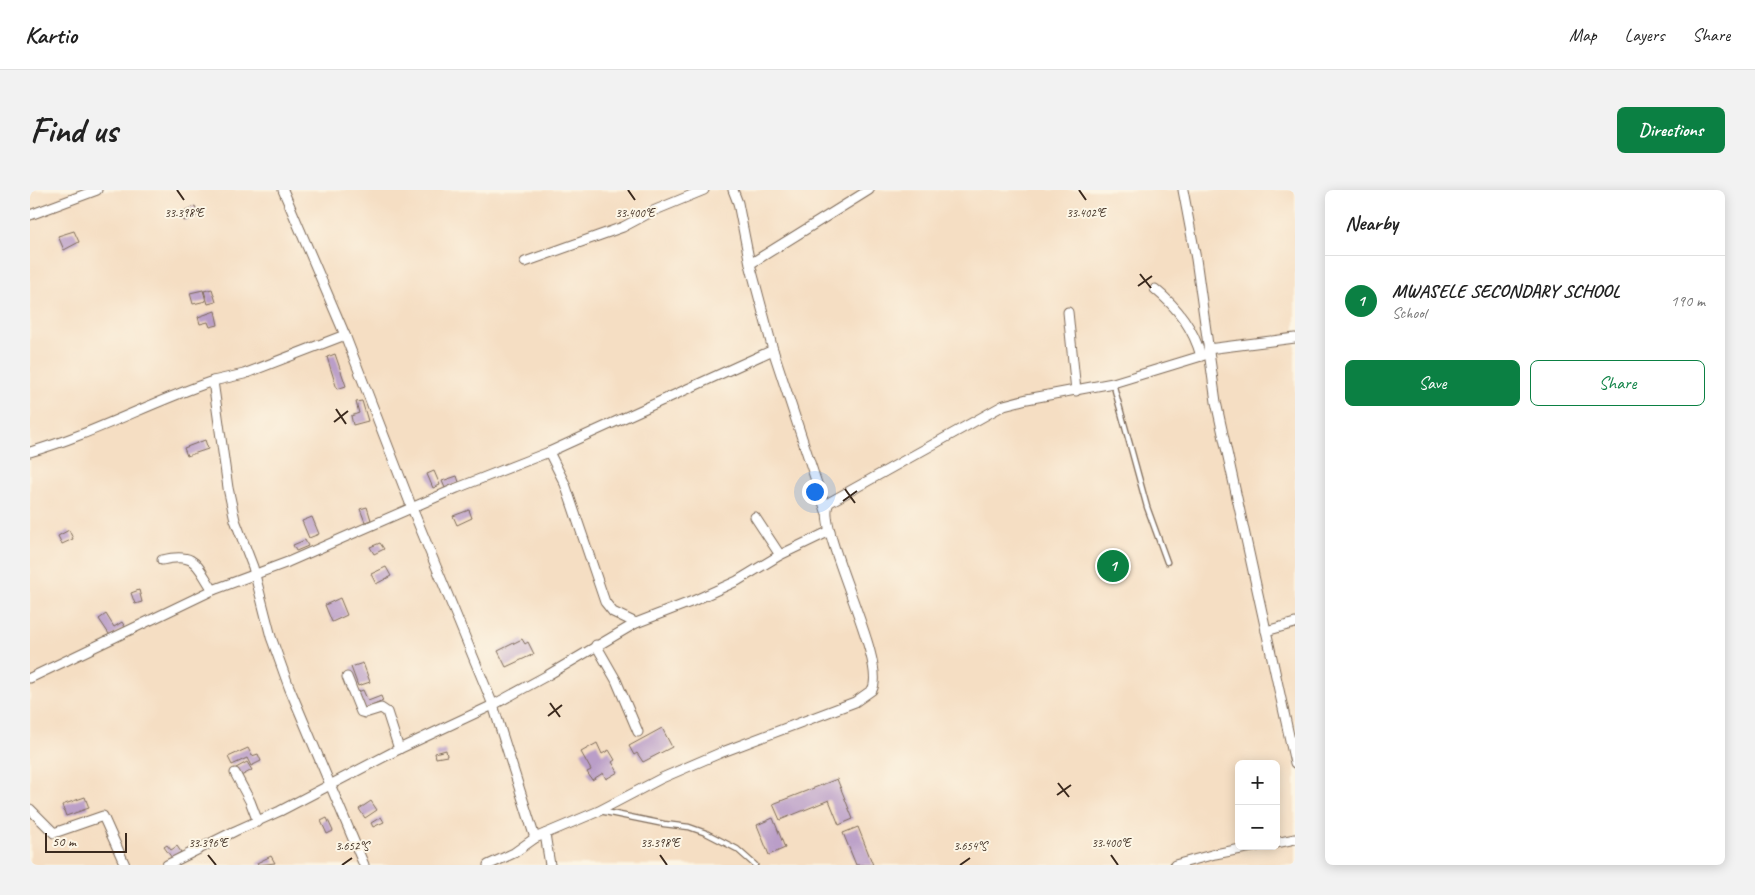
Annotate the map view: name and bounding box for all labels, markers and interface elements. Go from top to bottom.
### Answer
text: Kartio [25,20,77,50]
text: Map [1569,24,1597,46]
text: Layers [1625,24,1664,46]
text: Share [1692,24,1730,46]
button: Directions [1617,107,1725,153]
text: Find us [30,108,117,153]
text: 33.398°E [164,205,205,221]
text: 33.400°E [615,205,656,221]
text: 33.402°E [1066,205,1107,221]
text: Nearby [1345,210,1398,236]
text: MWASELE SECONDARY SCHOOL [1392,279,1620,303]
text: 1 [1357,291,1365,311]
text: 190 m [1671,291,1705,311]
text: School [1392,303,1426,323]
button: Save [1345,360,1520,406]
button: Share [1530,360,1705,406]
your location [802,479,828,505]
pin: 1 [1097,547,1129,585]
map controls [1235,760,1280,850]
button: + [1235,760,1280,805]
button: − [1235,805,1280,850]
scale bar [45,830,128,853]
text: 50 m [52,833,76,850]
text: 33.396°E [188,835,229,851]
text: 33.398°E [640,835,681,851]
text: 33.400°E [1091,835,1132,851]
text: 3.652°S [335,838,371,854]
text: 3.654°S [953,838,989,854]

